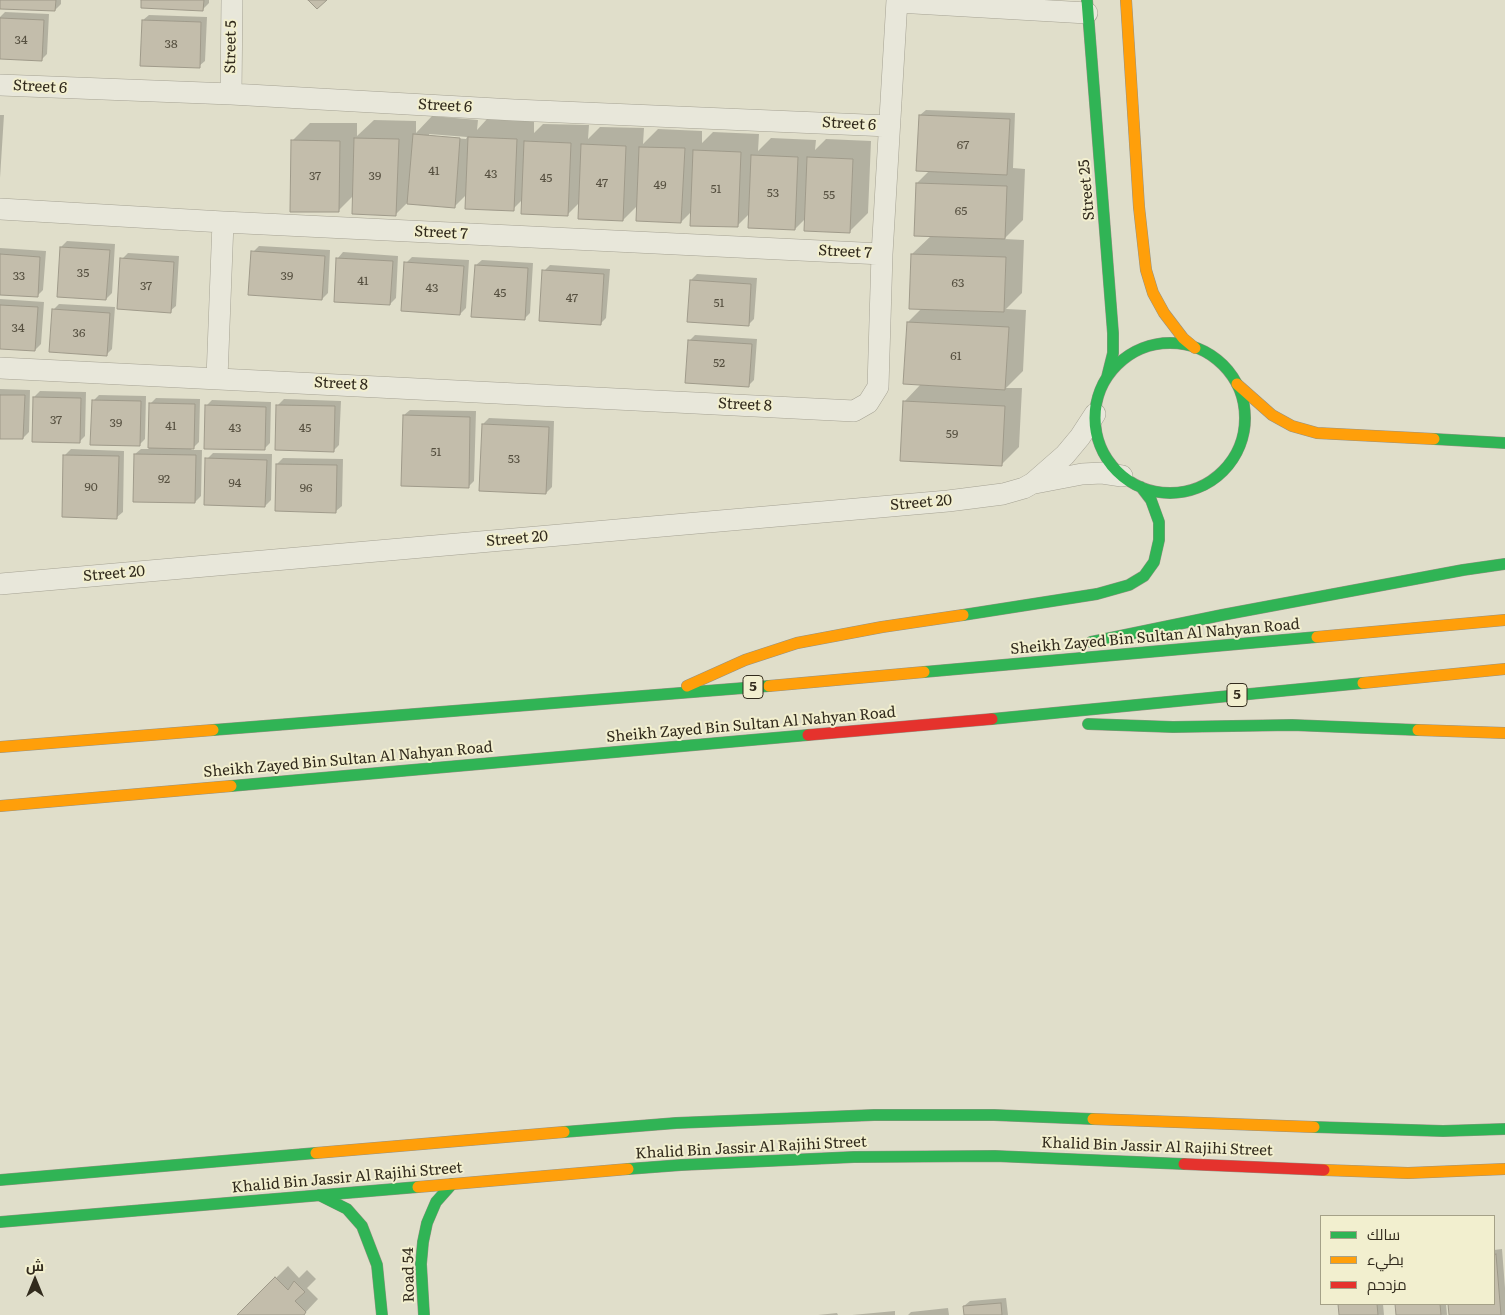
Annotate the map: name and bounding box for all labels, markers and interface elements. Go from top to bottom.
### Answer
street label: Street 5 [222,20,240,74]
house number: 34 [14,33,28,47]
house number: 38 [164,37,178,51]
street label: Street 6 [13,77,67,97]
street label: Street 6 [418,96,472,116]
street label: Street 6 [822,114,876,134]
house number: 67 [957,138,969,152]
street label: Street 25 [1075,159,1099,221]
house number: 41 [428,164,440,178]
house number: 43 [484,167,498,181]
house number: 37 [309,169,321,183]
house number: 39 [369,169,381,183]
house number: 45 [540,171,552,185]
house number: 47 [596,176,608,190]
house number: 49 [654,178,666,192]
house number: 51 [711,182,721,196]
house number: 53 [767,186,779,200]
house number: 55 [823,188,835,202]
house number: 65 [955,204,967,218]
street label: Street 7 [414,223,468,243]
street label: Street 7 [818,242,872,262]
house number: 35 [77,266,89,280]
house number: 33 [13,269,25,283]
house number: 39 [281,269,293,283]
house number: 41 [357,274,369,288]
house number: 63 [952,276,964,290]
house number: 37 [140,279,152,293]
house number: 43 [425,281,439,295]
house number: 45 [494,286,506,300]
house number: 47 [566,291,578,305]
house number: 51 [714,296,724,310]
house number: 34 [11,321,25,335]
house number: 36 [73,326,85,340]
house number: 61 [950,349,962,363]
house number: 52 [713,356,725,370]
street label: Street 8 [313,374,369,394]
street label: Street 8 [717,395,773,415]
house number: 37 [50,413,62,427]
house number: 39 [110,416,122,430]
house number: 41 [165,419,177,433]
house number: 43 [228,421,242,435]
house number: 45 [299,421,311,435]
house number: 59 [946,427,958,441]
house number: 51 [431,445,441,459]
house number: 53 [508,452,520,466]
house number: 92 [158,472,170,486]
house number: 94 [229,476,241,490]
house number: 90 [84,480,98,494]
house number: 96 [300,481,312,495]
street label: Street 20 [889,491,953,515]
street label: Street 20 [485,527,549,551]
street label: Street 20 [82,562,146,586]
street label: Sheikh Zayed Bin Sultan Al Nahyan Road [1010,615,1300,659]
road number: 5 [743,676,763,699]
road number: 5 [1227,684,1247,706]
street label: Sheikh Zayed Bin Sultan Al Nahyan Road [606,703,896,747]
street label: Sheikh Zayed Bin Sultan Al Nahyan Road [203,738,493,782]
street label: Khalid Bin Jassir Al Rajihi Street [635,1133,867,1163]
street label: Khalid Bin Jassir Al Rajihi Street [1041,1134,1273,1160]
street label: Khalid Bin Jassir Al Rajihi Street [231,1159,463,1197]
legend [1320,1215,1495,1305]
text: سالك [1367,1222,1400,1245]
street label: Road 54 [400,1247,418,1303]
text: بطيء [1367,1247,1404,1270]
north arrow [10,1255,60,1305]
text: ش [26,1255,44,1275]
text: مزدحم [1367,1272,1407,1295]

